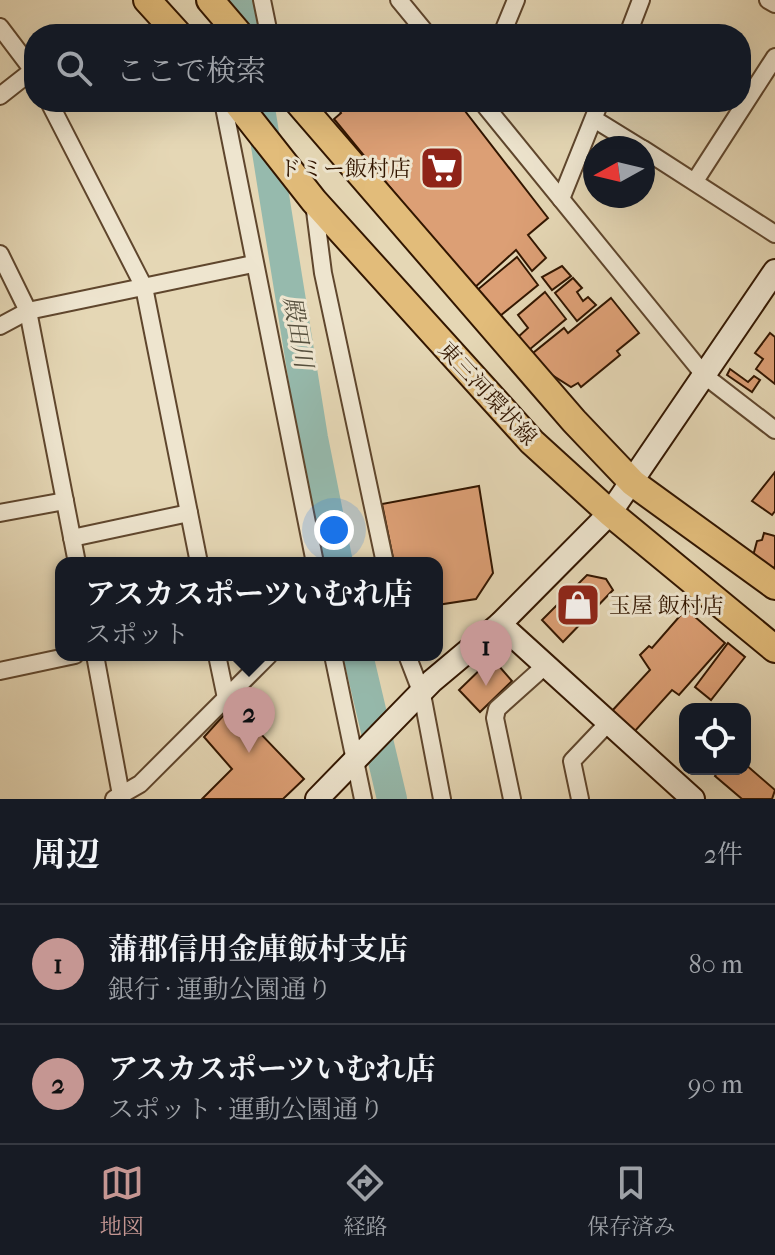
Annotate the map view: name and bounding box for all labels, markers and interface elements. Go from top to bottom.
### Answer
search box [24,24,751,112]
icon: search [52,46,96,90]
text: ここで検索 [116,54,266,89]
north arrow [583,136,655,208]
supermarket icon: ドミー飯村店 [418,144,466,192]
place label: ドミー飯村店 [279,156,411,182]
water label: 殿田川 [278,294,319,373]
street label: 東三河環状線 [433,337,542,451]
your location [314,510,354,550]
popup [55,557,443,661]
text: アスカスポーツいむれ店 [85,577,413,612]
shop icon: 玉屋 飯村店 [554,581,602,629]
place label: 玉屋 飯村店 [609,593,724,619]
text: スポット [85,619,189,650]
pin: 1 [460,620,512,686]
pin: 2 [223,687,275,753]
map controls [679,703,751,775]
button: locate [679,703,751,775]
text: 周辺 [32,835,100,875]
text: 2件 [704,839,743,870]
text: 蒲郡信用金庫飯村支店 [108,932,408,967]
text: 1 [53,949,63,980]
text: 80 m [688,949,743,980]
text: 銀行 · 運動公園通り [108,974,332,1005]
text: アスカスポーツいむれ店 [108,1052,436,1087]
text: 2 [51,1069,65,1100]
text: 90 m [688,1069,743,1100]
text: スポット · 運動公園通り [108,1094,384,1125]
tab: 地図 [100,1161,144,1240]
tab: 経路 [343,1161,387,1240]
tab: 保存済み [587,1161,675,1240]

